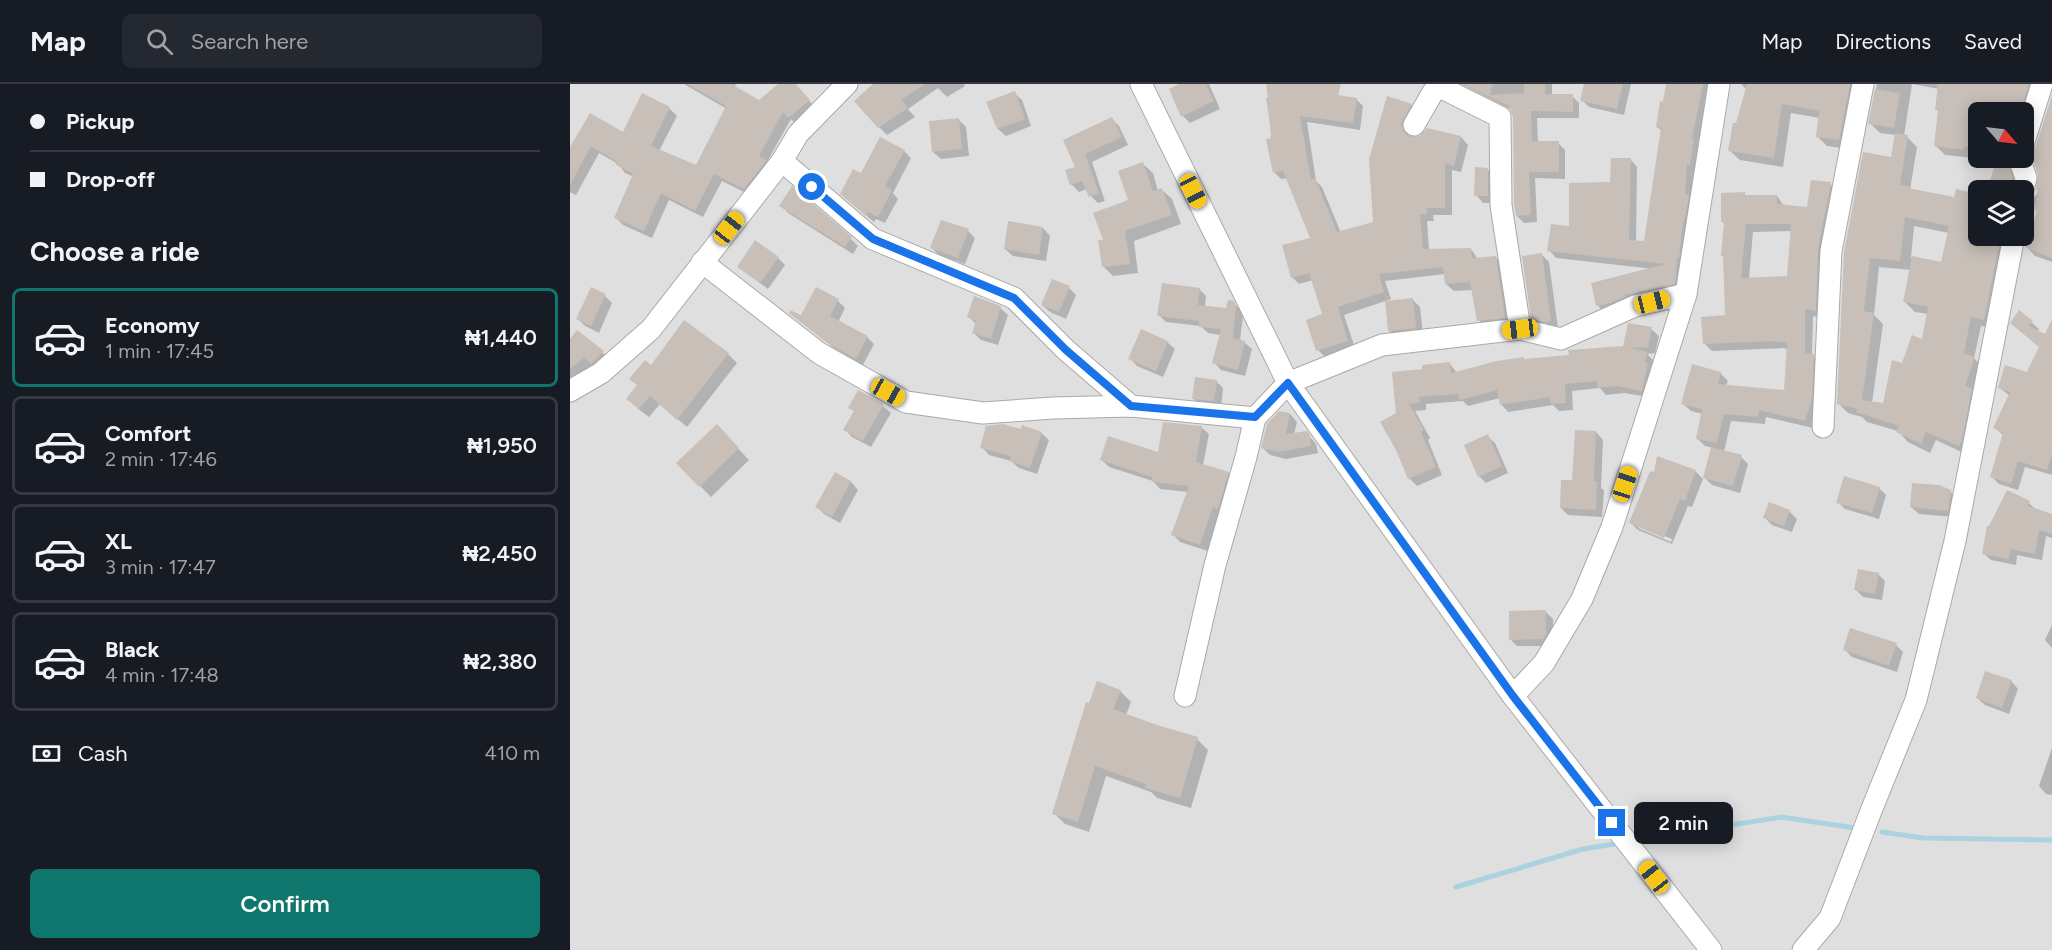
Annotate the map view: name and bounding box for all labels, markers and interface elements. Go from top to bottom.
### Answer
search box [122,14,542,68]
text: Map [30,24,86,58]
icon: search [143,25,176,58]
text: Search here [191,28,308,55]
text: Map [1761,29,1802,54]
text: Directions [1835,29,1931,54]
text: Saved [1964,29,2022,54]
north arrow [1968,102,2034,168]
map controls [1968,102,2034,246]
text: Pickup [66,108,135,135]
text: Drop-off [66,166,155,193]
car [1177,171,1209,211]
route start [798,173,825,200]
button: layers [1968,180,2034,246]
car [711,208,747,248]
text: Choose a ride [30,235,199,268]
car [1632,289,1672,315]
icon: car [33,311,87,365]
text: Economy [105,312,200,339]
car [1501,318,1539,340]
text: ₦1,440 [465,324,537,351]
text: 1 min · 17:45 [105,339,214,363]
car [868,375,908,409]
icon: car [33,419,87,473]
text: Comfort [105,420,191,447]
text: ₦1,950 [467,432,537,459]
text: 2 min · 17:46 [105,447,217,471]
car [1611,464,1639,504]
icon: car [33,527,87,581]
text: XL [105,528,132,555]
text: ₦2,450 [462,540,537,567]
text: 3 min · 17:47 [105,555,216,579]
icon: car [33,635,87,689]
text: Black [105,636,159,663]
text: ₦2,380 [463,648,537,675]
text: 4 min · 17:48 [105,663,219,687]
icon: cash [30,737,63,770]
text: Cash [78,740,128,767]
text: 410 m [485,741,540,765]
callout: 2 min [1633,802,1732,844]
route end [1598,809,1625,836]
text: 2 min [1659,811,1708,835]
car [1636,857,1672,897]
button: Confirm [30,869,540,938]

